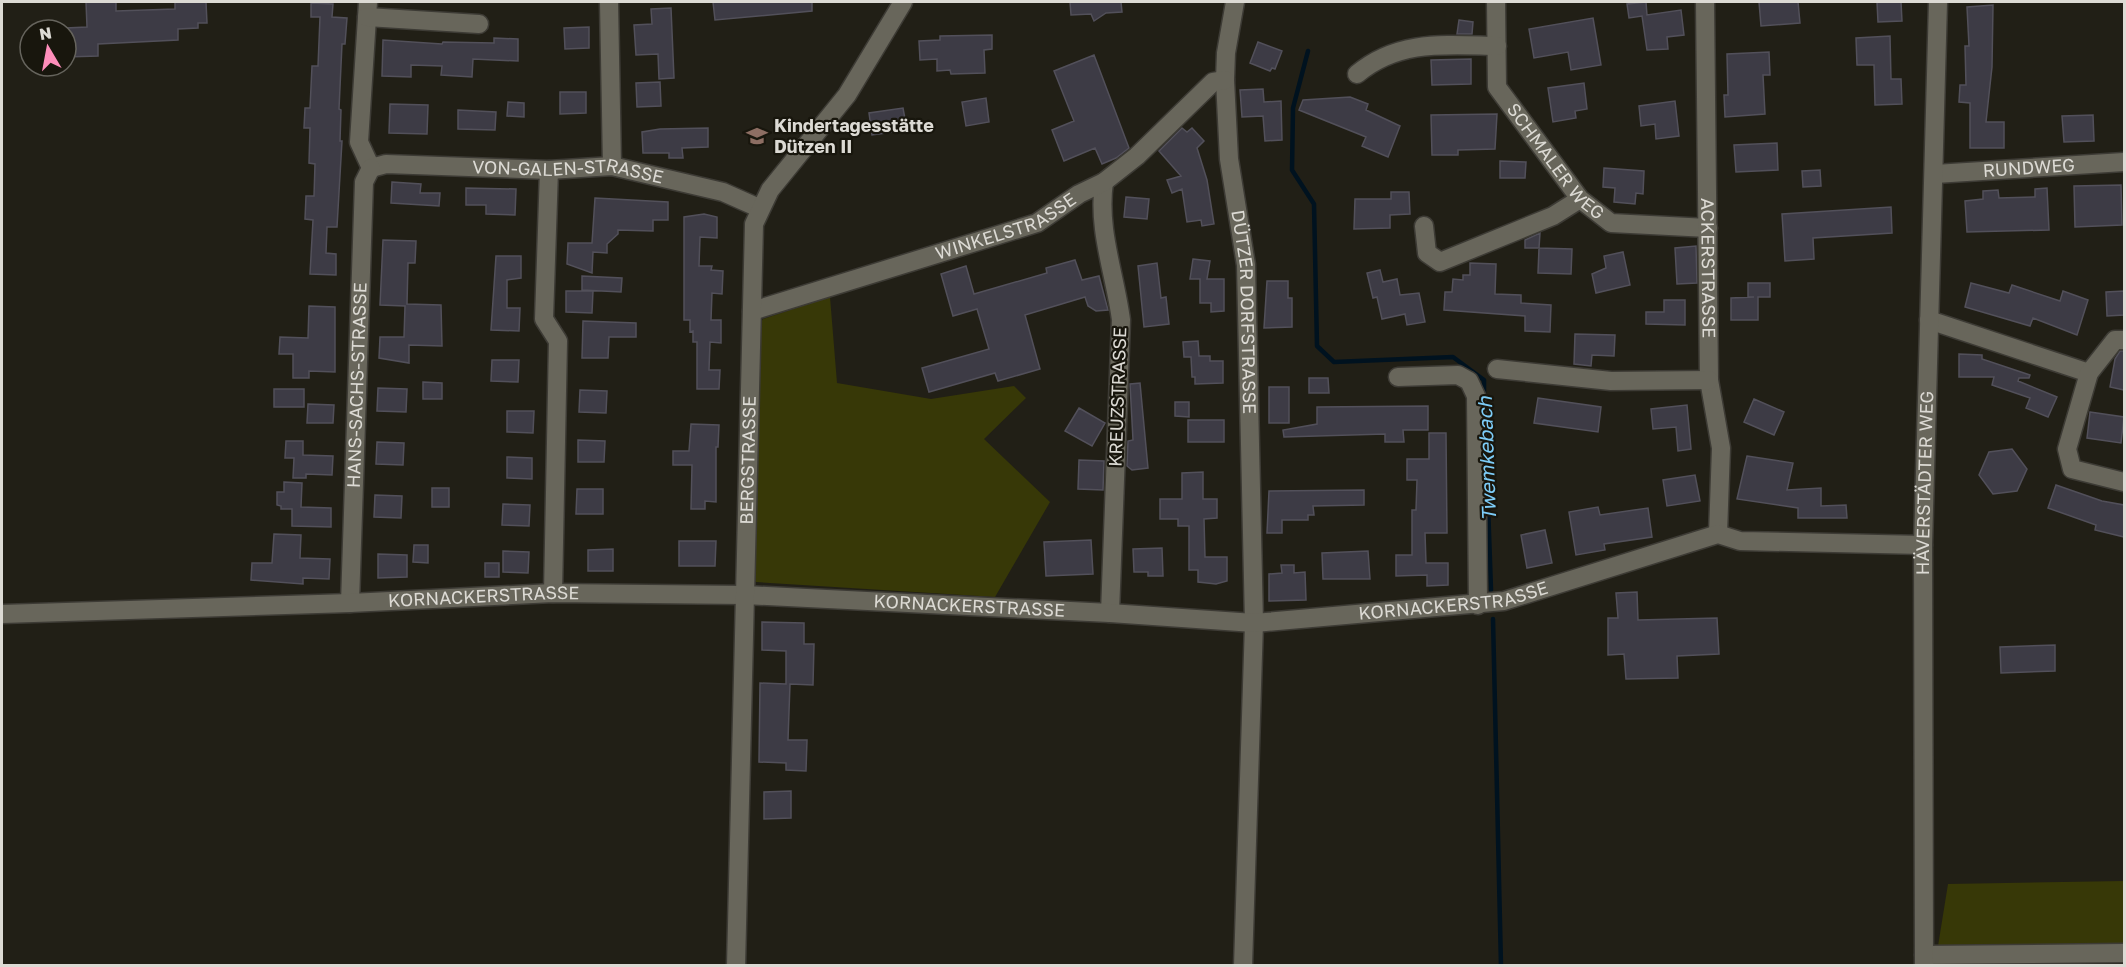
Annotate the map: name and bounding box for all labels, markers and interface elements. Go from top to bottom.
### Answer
north arrow [18,18,78,78]
text: N [38,22,53,44]
street label: SCHMALER WEG [1503,98,1609,224]
place label: Kindertagesstätte Dützen II [774,114,934,157]
school or university icon: Kindertagesstätte Dützen II [745,124,769,148]
street label: VON-GALEN-STRASSE [472,153,666,188]
street label: RUNDWEG [1982,153,2075,181]
street label: WINKELSTRASSE [933,188,1080,264]
street label: ACKERSTRASSE [1697,198,1721,338]
street label: DÜTZER DORFSTRASSE [1227,208,1261,414]
street label: HANS-SACHS-STRASSE [342,282,371,488]
street label: KREUZSTRASSE [1104,327,1130,467]
street label: HÄVERSTÄDTER WEG [1911,390,1937,575]
water label: Twemkebach [1472,395,1500,522]
street label: BERGSTRASSE [735,396,760,525]
street label: KORNACKERSTRASSE [1358,576,1551,624]
street label: KORNACKERSTRASSE [387,581,580,611]
street label: KORNACKERSTRASSE [873,589,1066,621]

